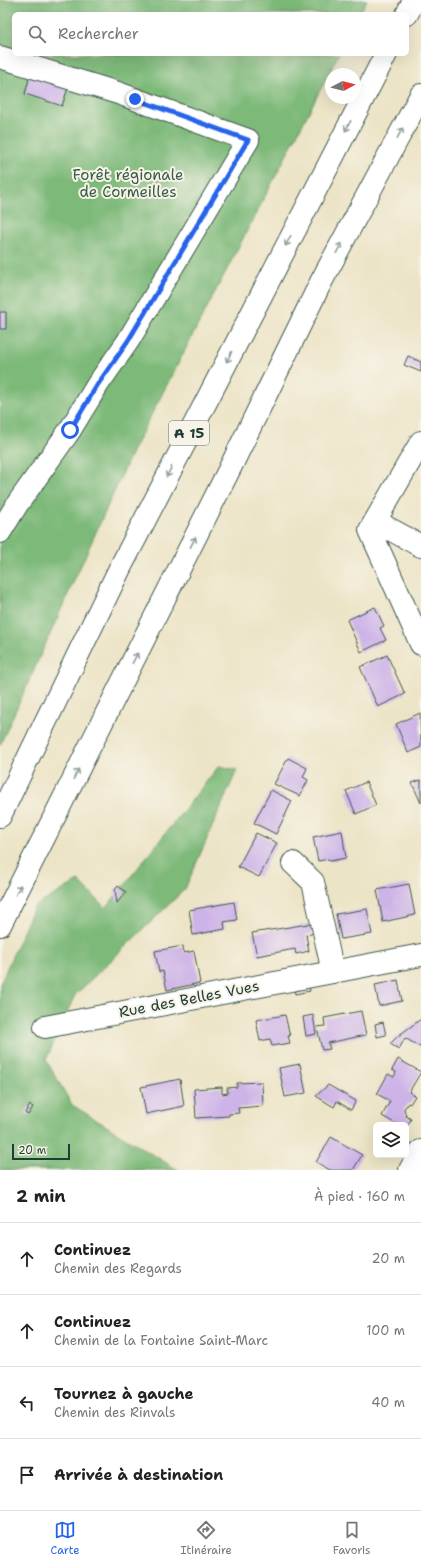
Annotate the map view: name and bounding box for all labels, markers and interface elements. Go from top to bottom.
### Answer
search box [12,12,409,56]
icon: search [26,23,48,45]
text: Rechercher [58,24,139,44]
north arrow [325,68,361,104]
route end [126,90,144,108]
one-way arrow [344,120,351,132]
one-way arrow [397,127,405,139]
park label: Forêt régionale de Cormeilles [72,165,184,202]
one-way arrow [284,235,291,247]
one-way arrow [335,242,343,254]
one-way arrow [225,350,232,362]
route start [61,421,79,439]
road number: A 15 [169,421,209,445]
one-way arrow [165,466,172,478]
one-way arrow [190,536,197,548]
one-way arrow [132,652,139,664]
one-way arrow [73,768,80,780]
one-way arrow [14,884,22,896]
street label: Rue des Belles Vues [117,976,261,1022]
map controls [373,1122,409,1158]
button: layers [373,1122,409,1158]
scale bar [12,1142,70,1161]
text: 20 m [18,1143,46,1158]
text: 2 min [16,1185,66,1207]
text: À pied · 160 m [314,1188,405,1205]
text: Continuez [54,1240,131,1260]
icon: ahead [16,1248,38,1270]
text: 20 m [372,1250,405,1267]
text: Chemin des Regards [54,1260,182,1277]
text: Continuez [54,1312,131,1332]
icon: ahead [16,1320,38,1342]
text: 100 m [366,1322,405,1339]
text: Chemin de la Fontaine Saint-Marc [54,1332,268,1349]
text: Tournez à gauche [54,1384,194,1404]
icon: left [16,1392,38,1414]
text: 40 m [371,1394,405,1411]
text: Chemin des Rinvals [54,1404,175,1421]
icon: arrive [16,1464,38,1486]
text: Arrivée à destination [54,1465,223,1485]
tab: Carte [51,1519,79,1558]
tab: Itinéraire [181,1519,232,1558]
tab: Favoris [333,1519,370,1558]

